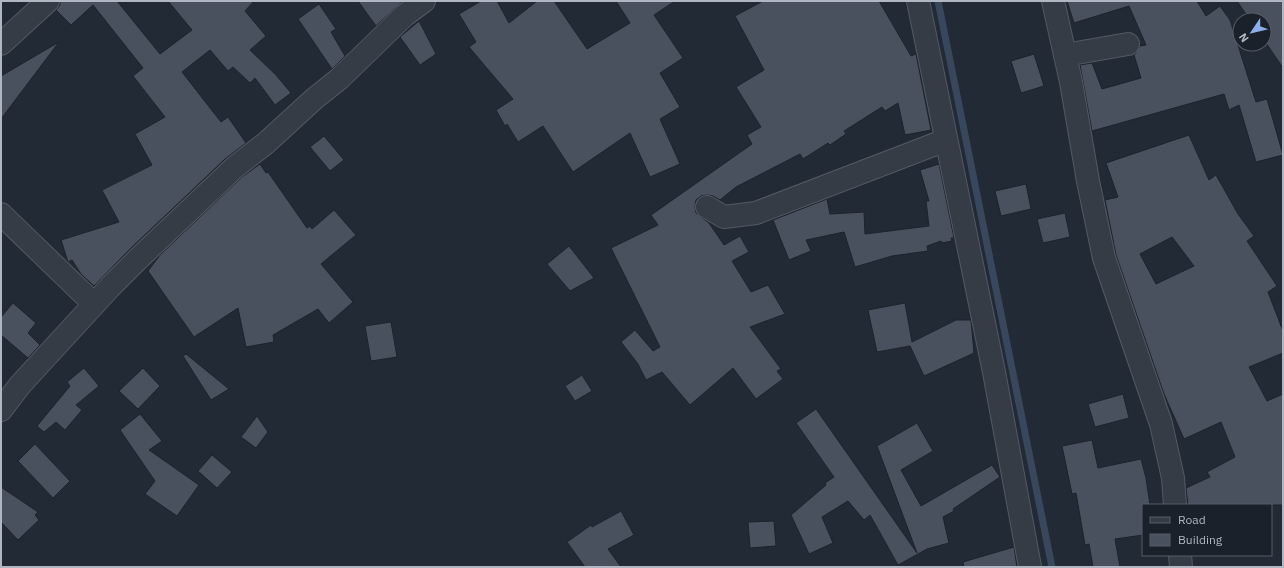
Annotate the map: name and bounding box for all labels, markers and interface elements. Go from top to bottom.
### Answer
north arrow [1232,12,1272,52]
text: N [1236,30,1252,45]
legend [1142,504,1272,556]
text: Road [1178,512,1206,527]
text: Building [1178,532,1223,547]

